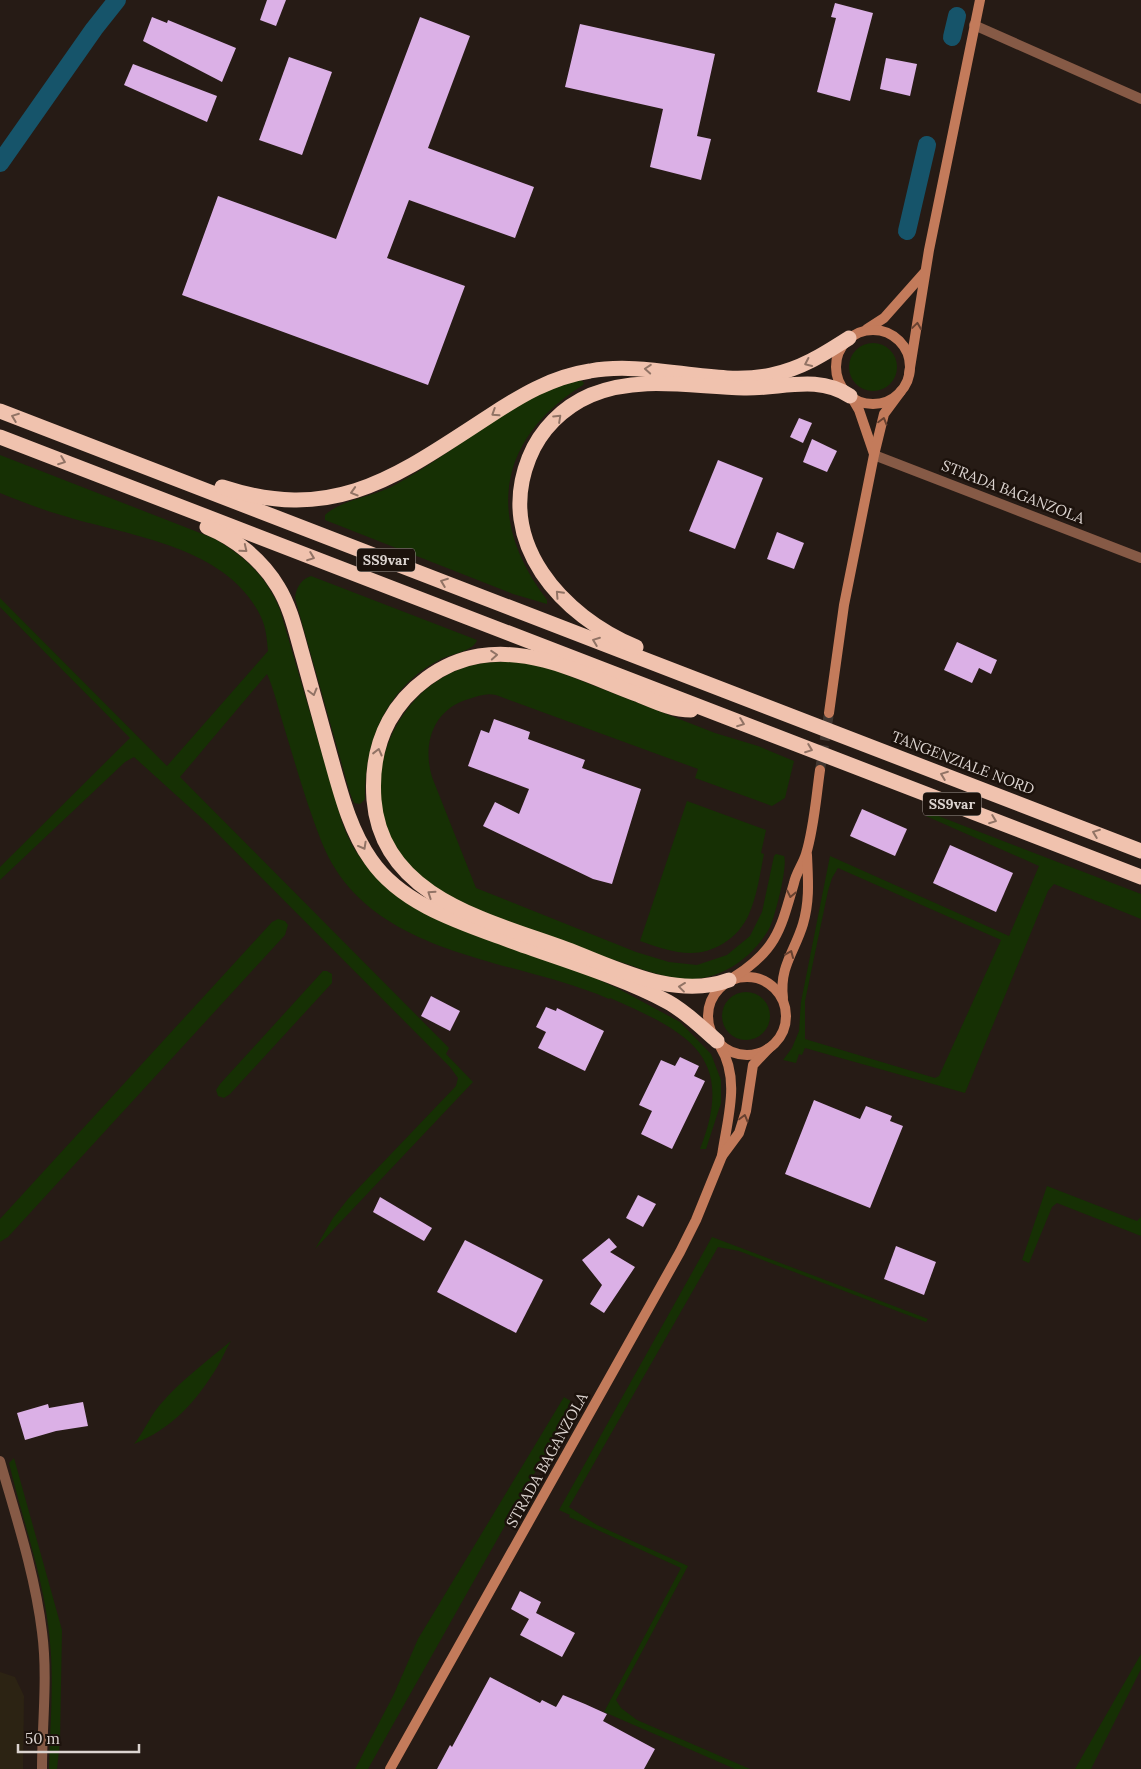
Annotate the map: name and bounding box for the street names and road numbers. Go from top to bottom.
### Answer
street label: STRADA BAGANZOLA [939,456,1088,528]
road number: SS9var [357,548,415,572]
street label: TANGENZIALE NORD [889,727,1037,799]
road number: SS9var [923,792,981,816]
street label: STRADA BAGANZOLA [502,1388,592,1531]

